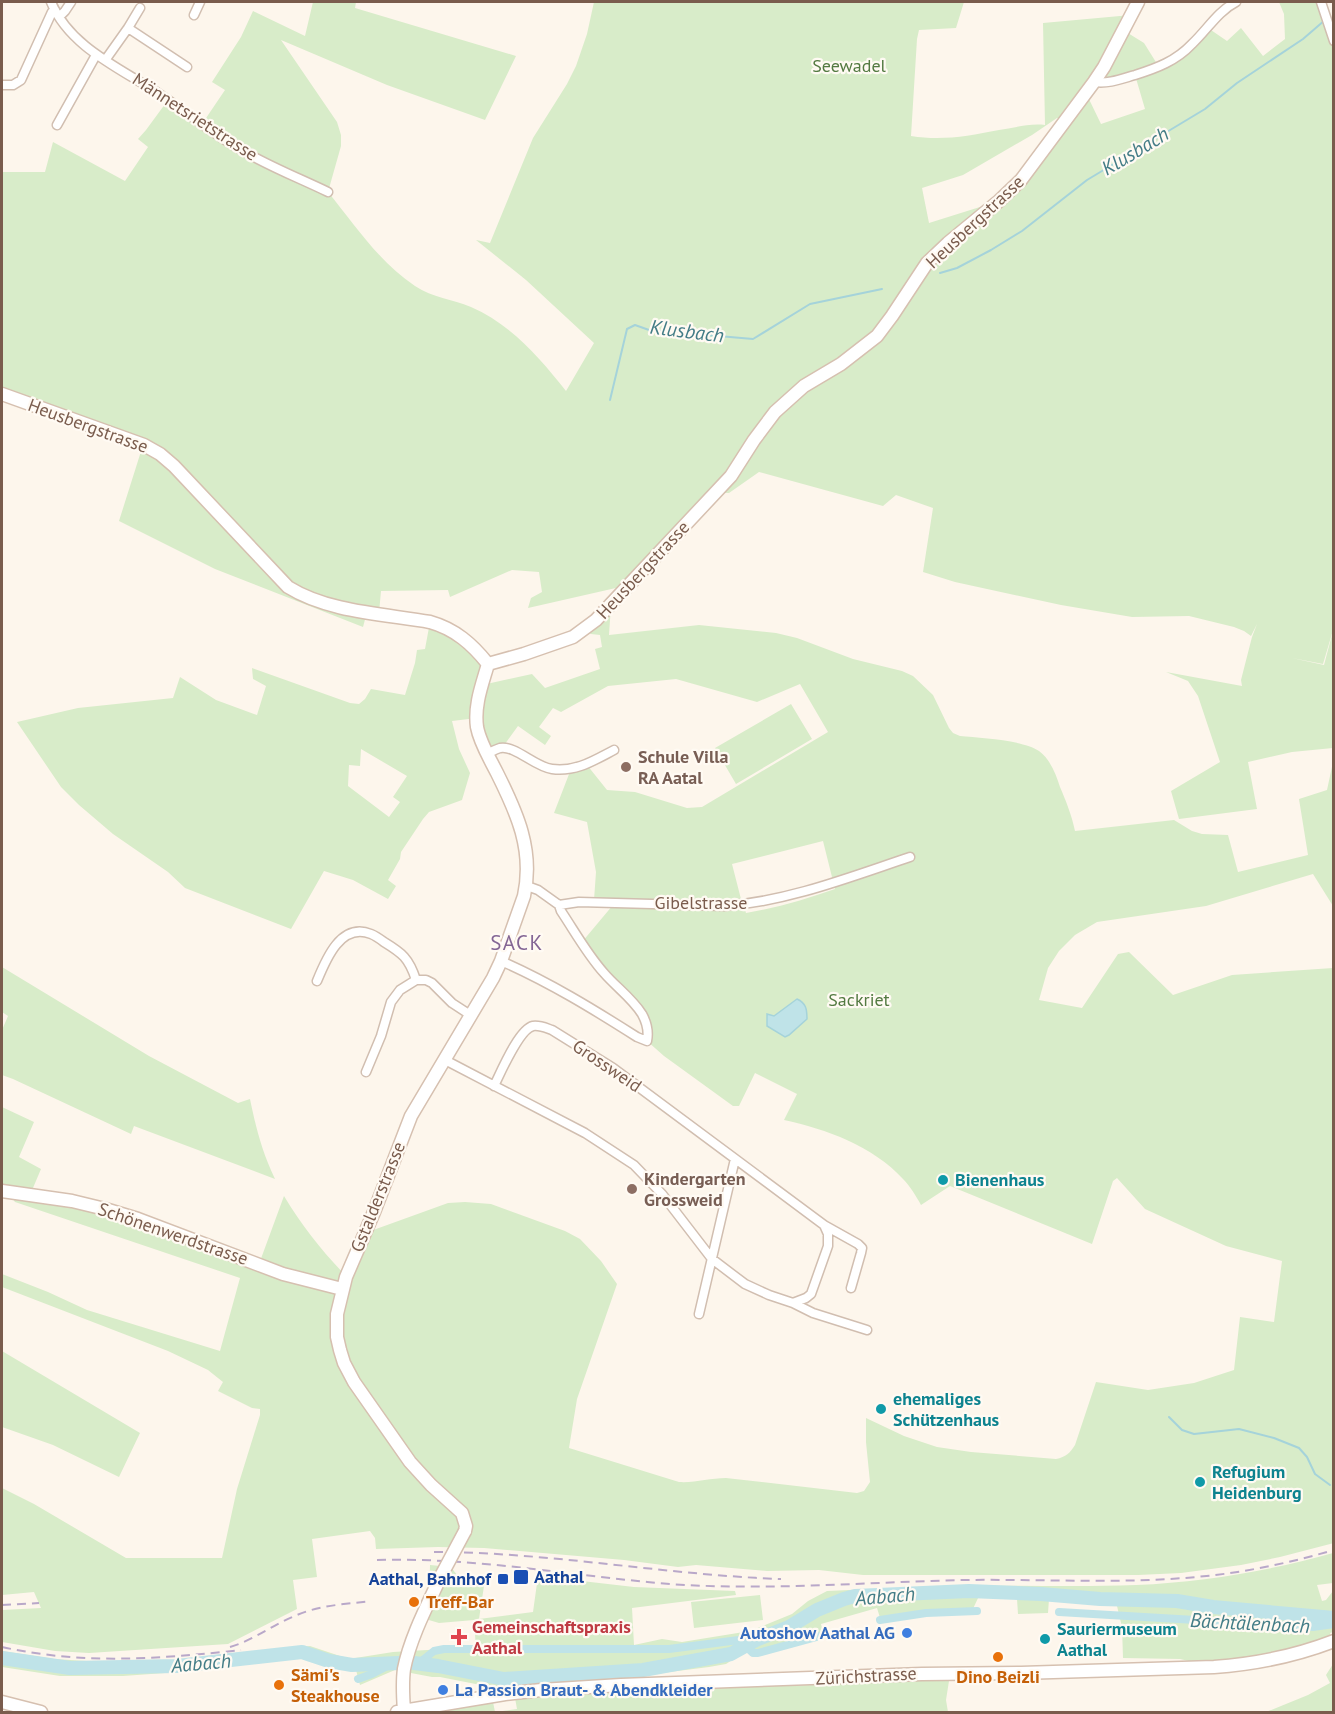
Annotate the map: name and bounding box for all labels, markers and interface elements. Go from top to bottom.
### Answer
park label: Seewadel [812,54,887,77]
street label: Männetsrietstrasse [128,67,262,166]
water label: Klusbach [1096,121,1174,181]
street label: Heusbergstrasse [921,170,1029,273]
water label: Klusbach [649,314,725,348]
street label: Heusbergstrasse [25,393,151,458]
street label: Heusbergstrasse [591,516,694,624]
place label: Schule Villa RA Aatal [638,745,729,789]
marker: Schule Villa RA Aatal [619,760,633,774]
street label: Gibelstrasse [655,891,748,914]
district label: SACK [490,929,544,956]
park label: Sackriet [828,988,890,1011]
street label: Grossweid [568,1034,646,1097]
street label: Gstalderstrasse [345,1138,410,1255]
place label: Kindergarten Grossweid [644,1167,746,1211]
place label: Bienenhaus [955,1168,1045,1191]
marker: Bienenhaus [936,1173,950,1187]
marker: Kindergarten Grossweid [625,1182,639,1196]
street label: Schönenwerdstrasse [95,1197,251,1270]
place label: ehemaliges Schützenhaus [893,1387,1000,1431]
marker: ehemaliges Schützenhaus [874,1402,888,1416]
place label: Refugium Heidenburg [1212,1460,1302,1504]
marker: Refugium Heidenburg [1193,1475,1207,1489]
place label: Aathal [534,1565,585,1588]
place label: Aathal, Bahnhof [369,1567,492,1590]
marker: Aathal [512,1568,530,1586]
marker: Aathal, Bahnhof [496,1572,510,1586]
water label: Aabach [853,1580,916,1612]
place label: Treff-Bar [426,1590,494,1613]
marker: Treff-Bar [407,1595,421,1609]
water label: Bächtälenbach [1189,1607,1311,1639]
place label: Gemeinschaftspraxis Aathal [472,1615,631,1659]
place label: Sauriermuseum Aathal [1057,1617,1177,1661]
place label: Autoshow Aathal AG [740,1621,895,1644]
marker: Autoshow Aathal AG [900,1626,914,1640]
marker: Gemeinschaftspraxis Aathal [450,1628,468,1646]
marker: Sauriermuseum Aathal [1038,1632,1052,1646]
water label: Aabach [169,1647,232,1679]
marker: Dino Beizli [991,1650,1005,1664]
street label: Zürichstrasse [815,1661,917,1690]
place label: Sämi's Steakhouse [291,1663,380,1707]
place label: Dino Beizli [956,1665,1040,1688]
marker: Sämi's Steakhouse [272,1678,286,1692]
place label: La Passion Braut- & Abendkleider [455,1678,713,1701]
marker: La Passion Braut- & Abendkleider [436,1683,450,1697]

